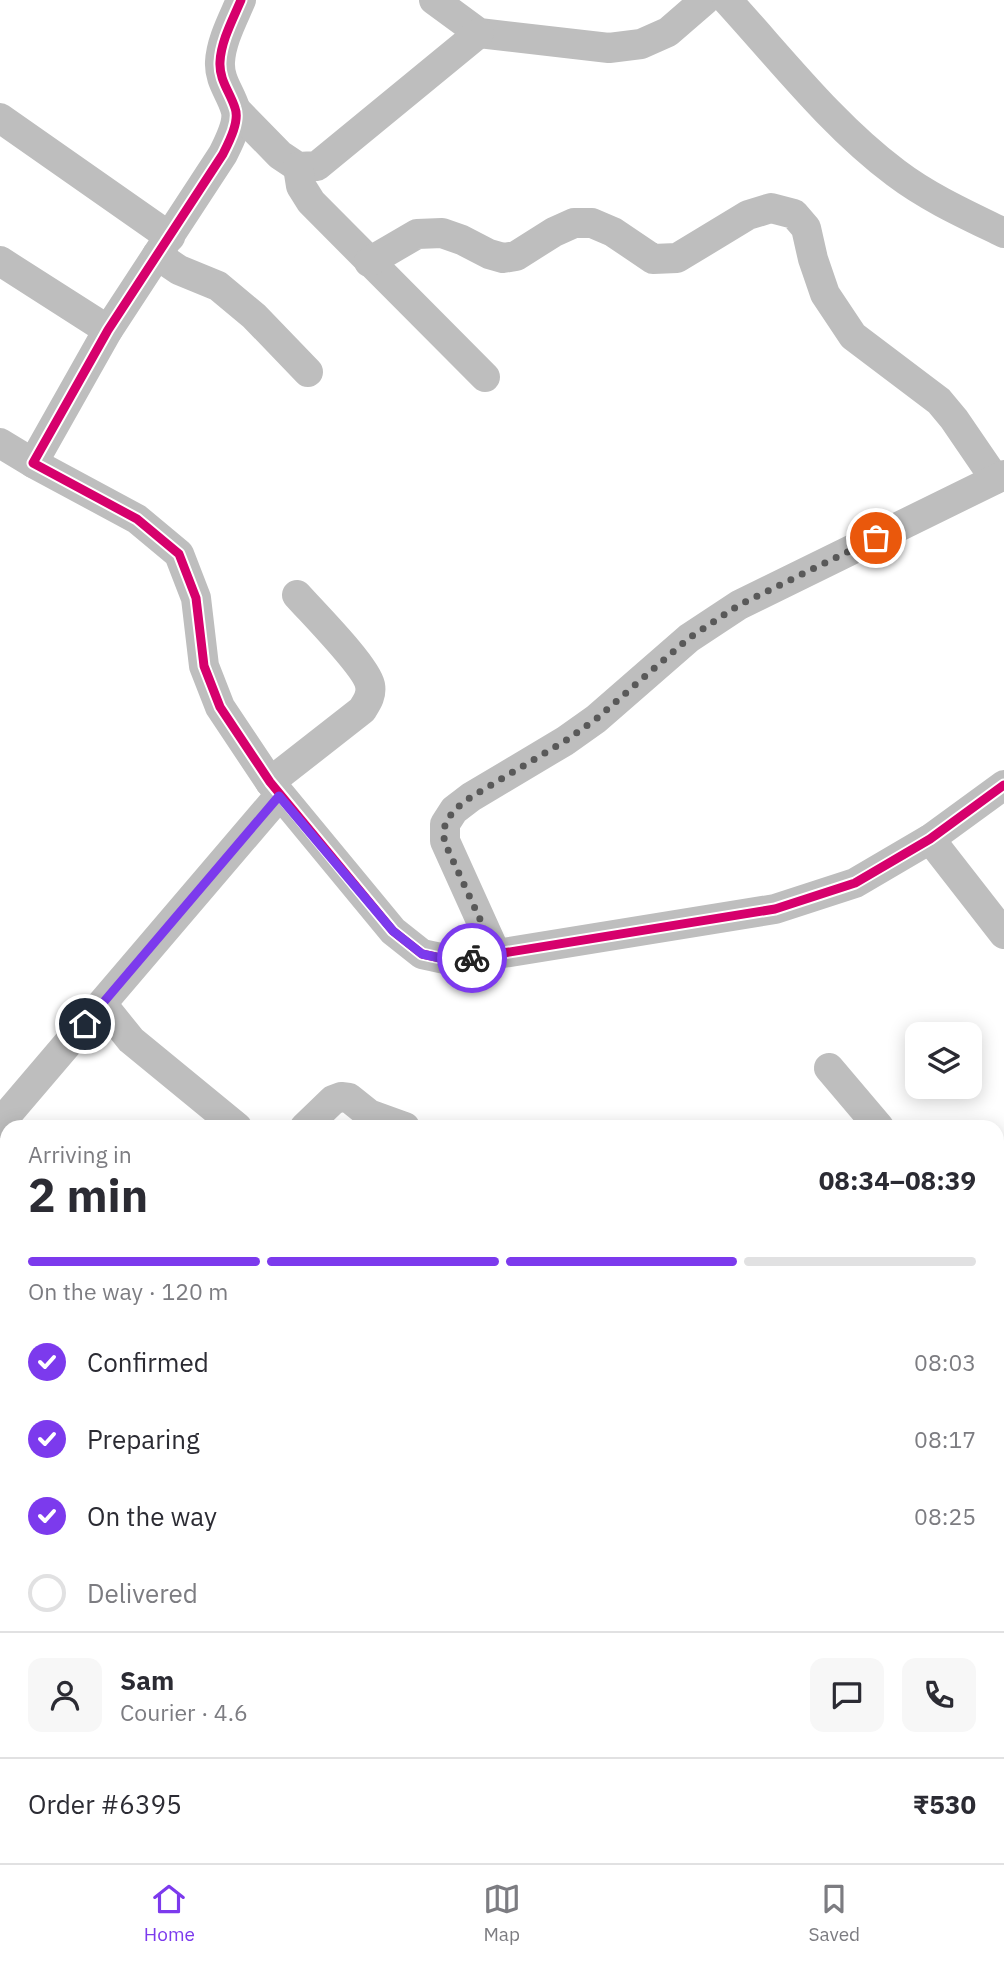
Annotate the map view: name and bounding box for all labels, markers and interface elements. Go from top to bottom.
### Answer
pin [846,508,906,568]
icon: bag [857,519,895,557]
courier [437,923,507,993]
icon: bike [453,939,491,977]
pin [55,994,115,1054]
icon: home [66,1005,104,1043]
map controls [905,1022,982,1099]
button: layers [905,1022,982,1099]
text: Arriving in [28,1139,132,1169]
text: 08:34–08:39 [819,1163,976,1197]
text: 2 min [28,1165,148,1225]
text: On the way · 120 m [28,1276,228,1306]
icon: check [28,1343,66,1381]
text: Confirmed [87,1345,209,1379]
text: 08:03 [914,1347,976,1377]
icon: check [28,1420,66,1458]
text: Preparing [87,1422,200,1456]
text: 08:17 [914,1424,976,1454]
icon: check [28,1497,66,1535]
text: On the way [87,1499,217,1533]
text: 08:25 [914,1501,976,1531]
text: Delivered [87,1576,198,1610]
button: person [28,1658,102,1732]
button: chat [810,1658,884,1732]
button: phone [902,1658,976,1732]
text: Sam [120,1663,174,1697]
text: Courier · 4.6 [120,1697,248,1727]
text: Order #6395 [28,1787,182,1821]
text: ₹530 [913,1787,976,1821]
tab: Home [144,1880,195,1946]
tab: Map [483,1880,521,1946]
tab: Saved [808,1880,860,1946]

